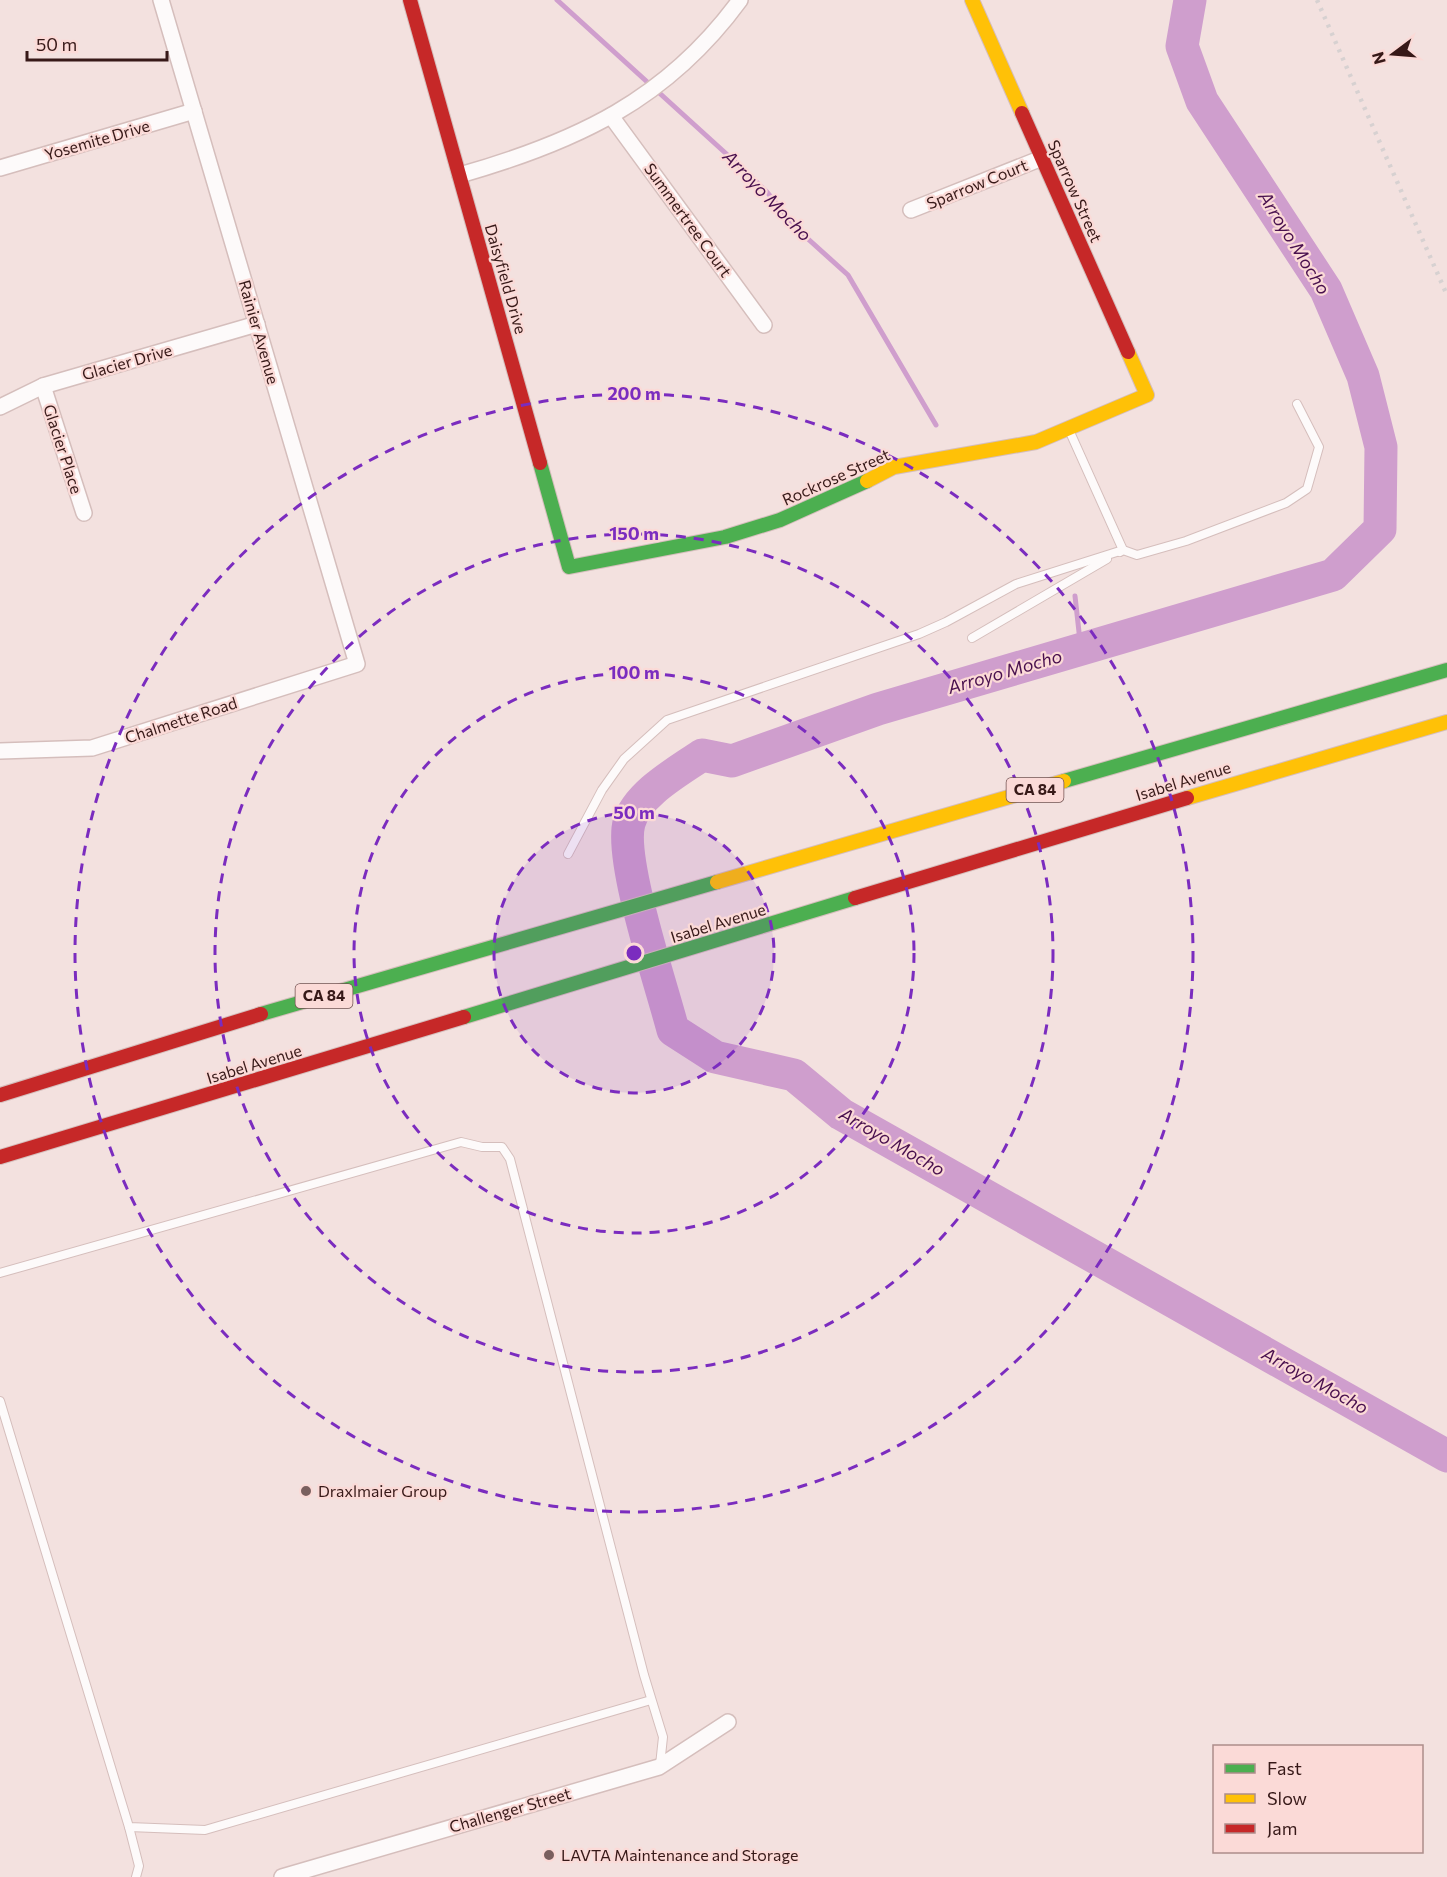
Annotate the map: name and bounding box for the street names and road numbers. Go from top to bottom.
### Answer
street label: Yosemite Drive [42,115,152,164]
street label: Sparrow Street [1044,137,1107,245]
street label: Sparrow Court [924,154,1031,212]
street label: Summertree Court [641,159,736,281]
street label: Daisyfield Drive [482,222,531,336]
street label: Rainier Avenue [236,277,283,386]
street label: Glacier Drive [80,340,174,383]
street label: Glacier Place [40,402,87,496]
street label: Rockrose Street [779,444,893,509]
street label: Chalmette Road [122,692,239,747]
street label: Isabel Avenue [1133,757,1233,804]
road number: CA 84 [1006,778,1064,802]
street label: Isabel Avenue [668,899,768,946]
road number: CA 84 [296,984,352,1008]
street label: Isabel Avenue [204,1040,304,1087]
street label: Challenger Street [447,1783,573,1836]

